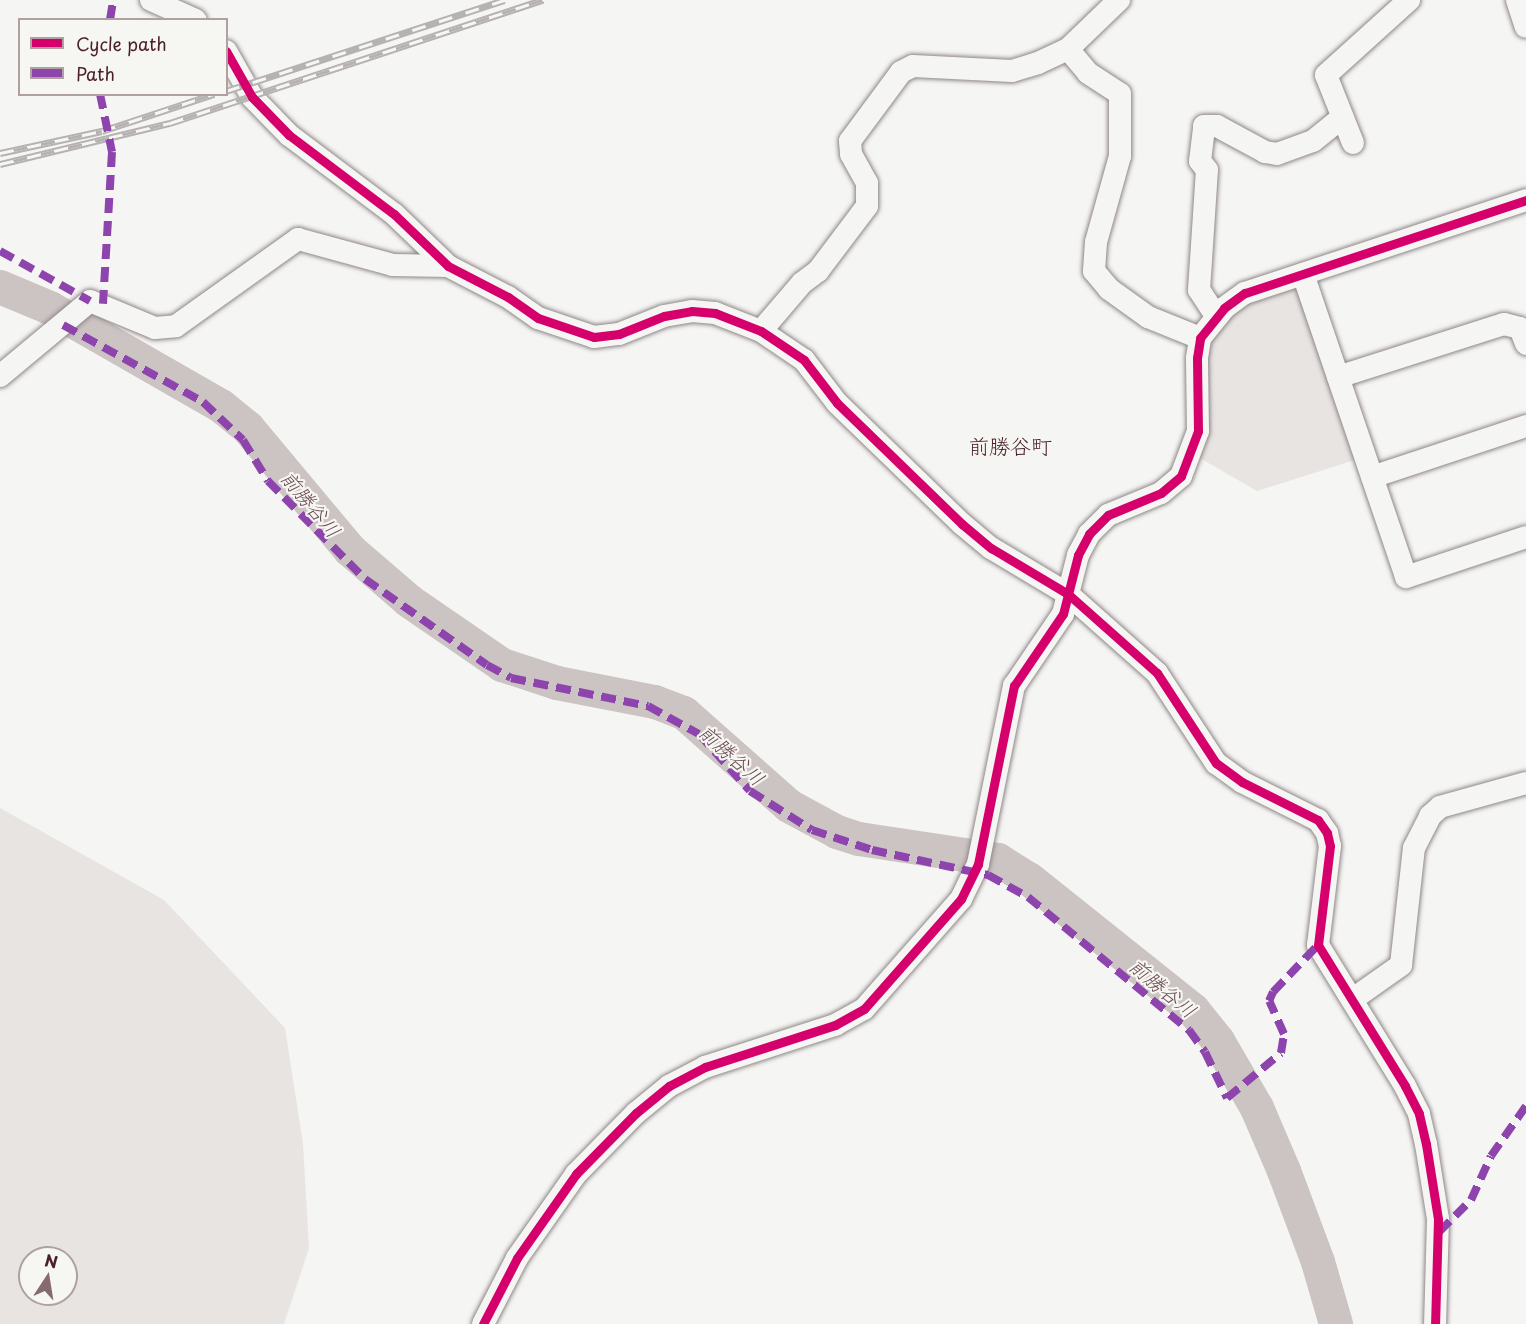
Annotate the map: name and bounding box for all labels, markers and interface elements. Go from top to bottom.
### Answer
legend [18,18,228,96]
text: Cycle path [76,30,167,57]
text: Path [76,60,115,87]
district label: 前勝谷町 [968,432,1052,458]
water label: 前勝谷川 [276,466,346,542]
water label: 前勝谷川 [694,719,770,791]
water label: 前勝谷川 [1125,953,1201,1023]
north arrow [18,1246,78,1306]
text: N [43,1247,60,1273]

